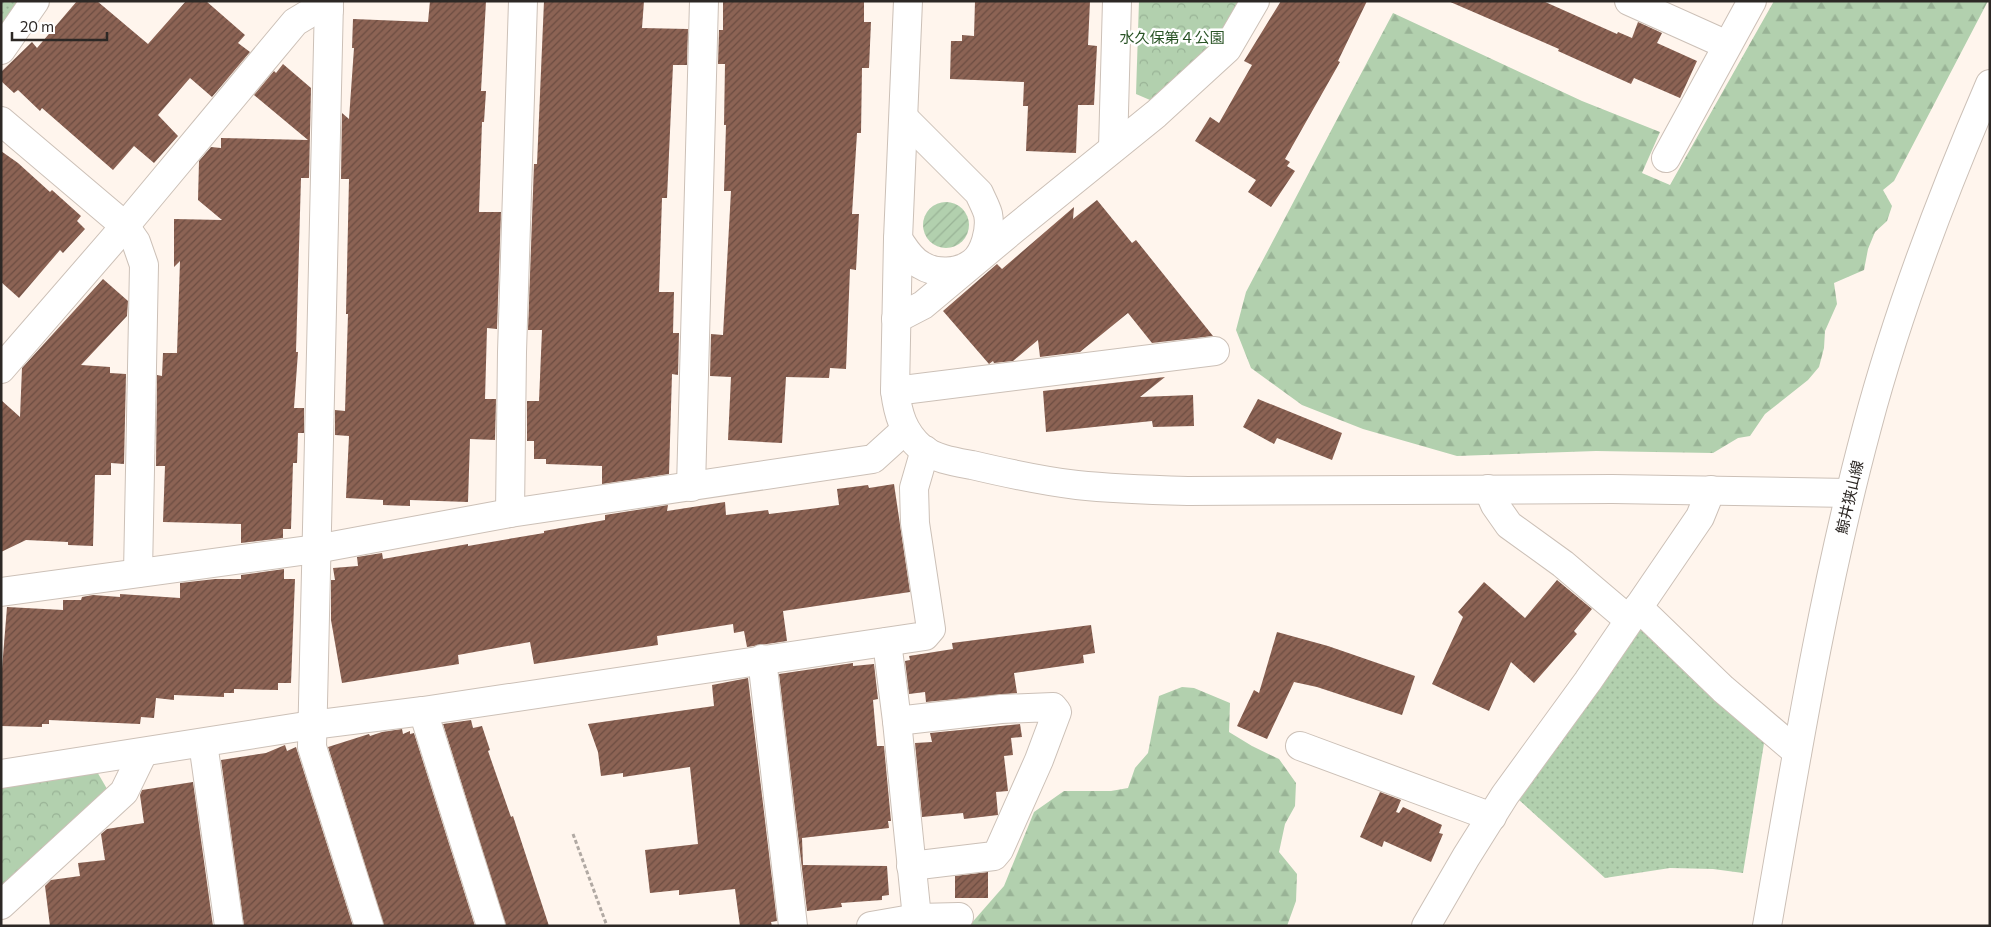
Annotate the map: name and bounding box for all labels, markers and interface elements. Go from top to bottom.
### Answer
scale bar [12,10,108,42]
text: 20 m [20,17,54,35]
park label: 水久保第４公園 [1119,28,1225,46]
street label: 鯨井狭山線 [1832,458,1866,536]

